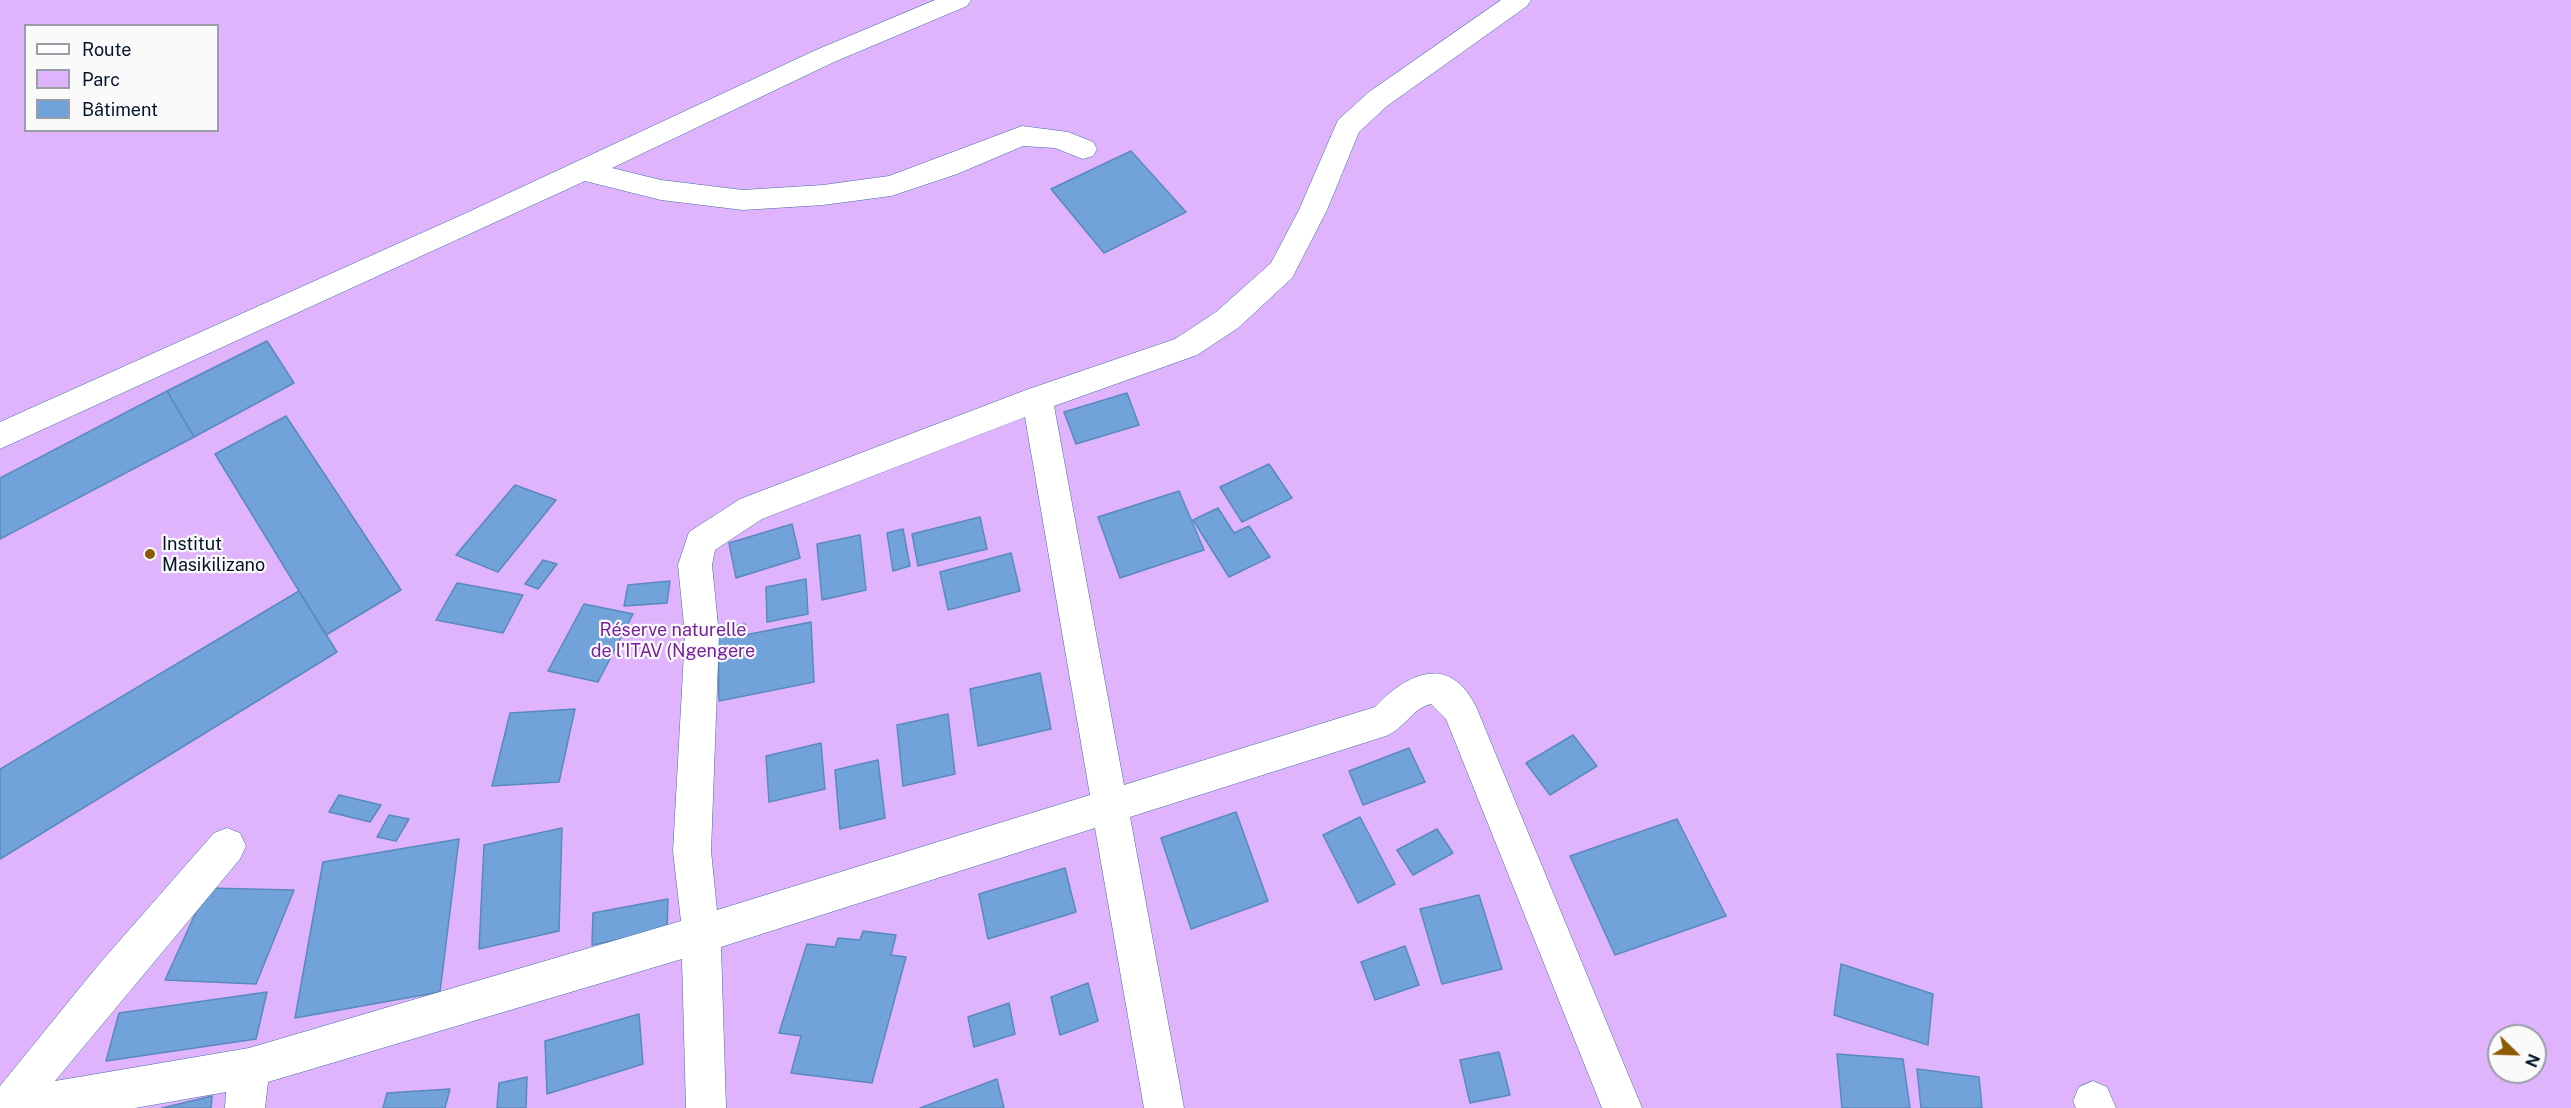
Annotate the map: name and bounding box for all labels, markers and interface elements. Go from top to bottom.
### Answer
legend [24,24,219,132]
text: Route [82,39,131,60]
text: Parc [82,69,120,90]
text: Bâtiment [82,99,158,120]
place label: Institut Masikilizano [162,533,265,576]
marker: Institut Masikilizano [143,547,157,561]
park label: Réserve naturelle de l'ITAV (Ngengere [591,619,755,662]
north arrow [2487,1024,2547,1084]
text: N [2521,1051,2543,1070]

